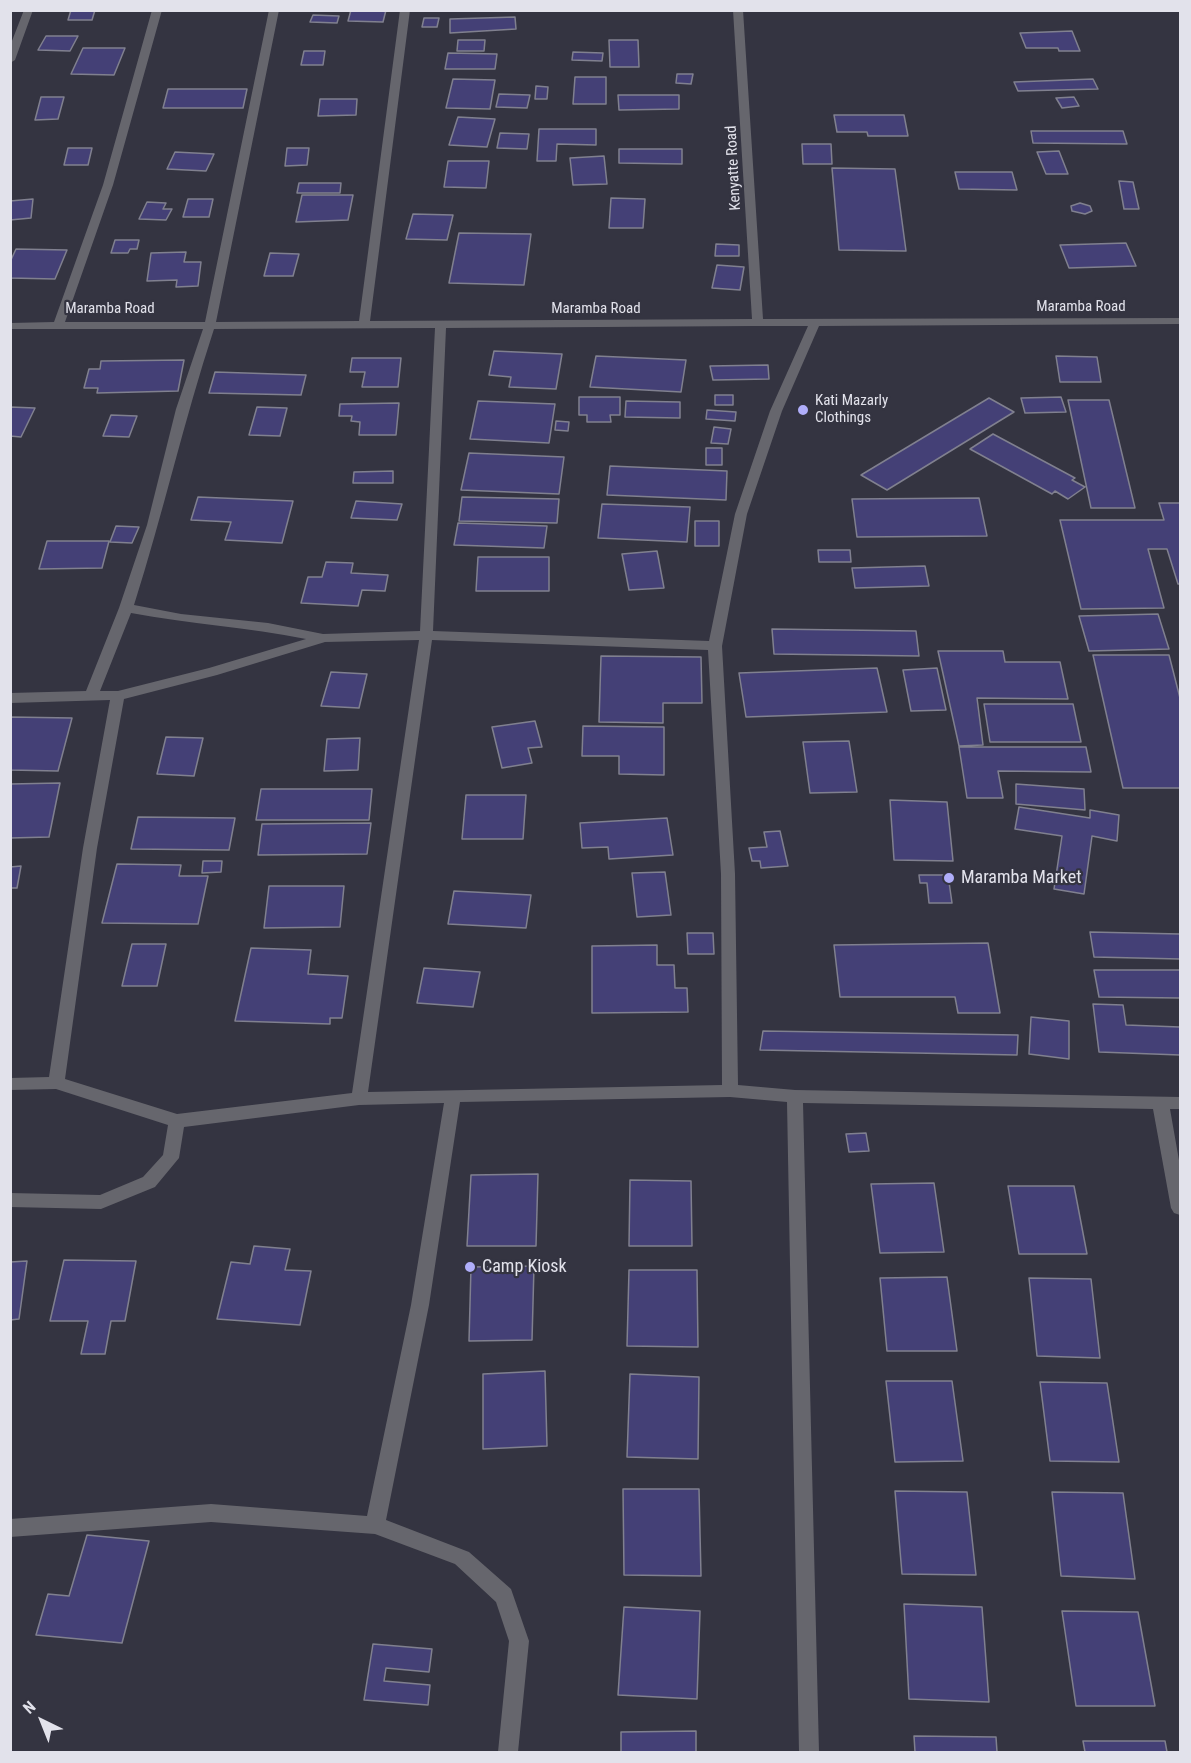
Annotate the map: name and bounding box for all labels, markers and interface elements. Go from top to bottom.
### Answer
street label: Kenyatte Road [723,125,745,211]
street label: Maramba Road [1036,298,1126,316]
street label: Maramba Road [65,300,155,318]
street label: Maramba Road [551,300,641,318]
place label: Kati Mazarly Clothings [815,392,888,427]
marker: Kati Mazarly Clothings [796,403,810,417]
place label: Maramba Market [961,867,1082,889]
marker: Maramba Market [942,871,956,885]
place label: Camp Kiosk [482,1256,567,1278]
marker: Camp Kiosk [463,1260,477,1274]
north arrow [12,1691,72,1751]
text: N [19,1697,39,1718]

